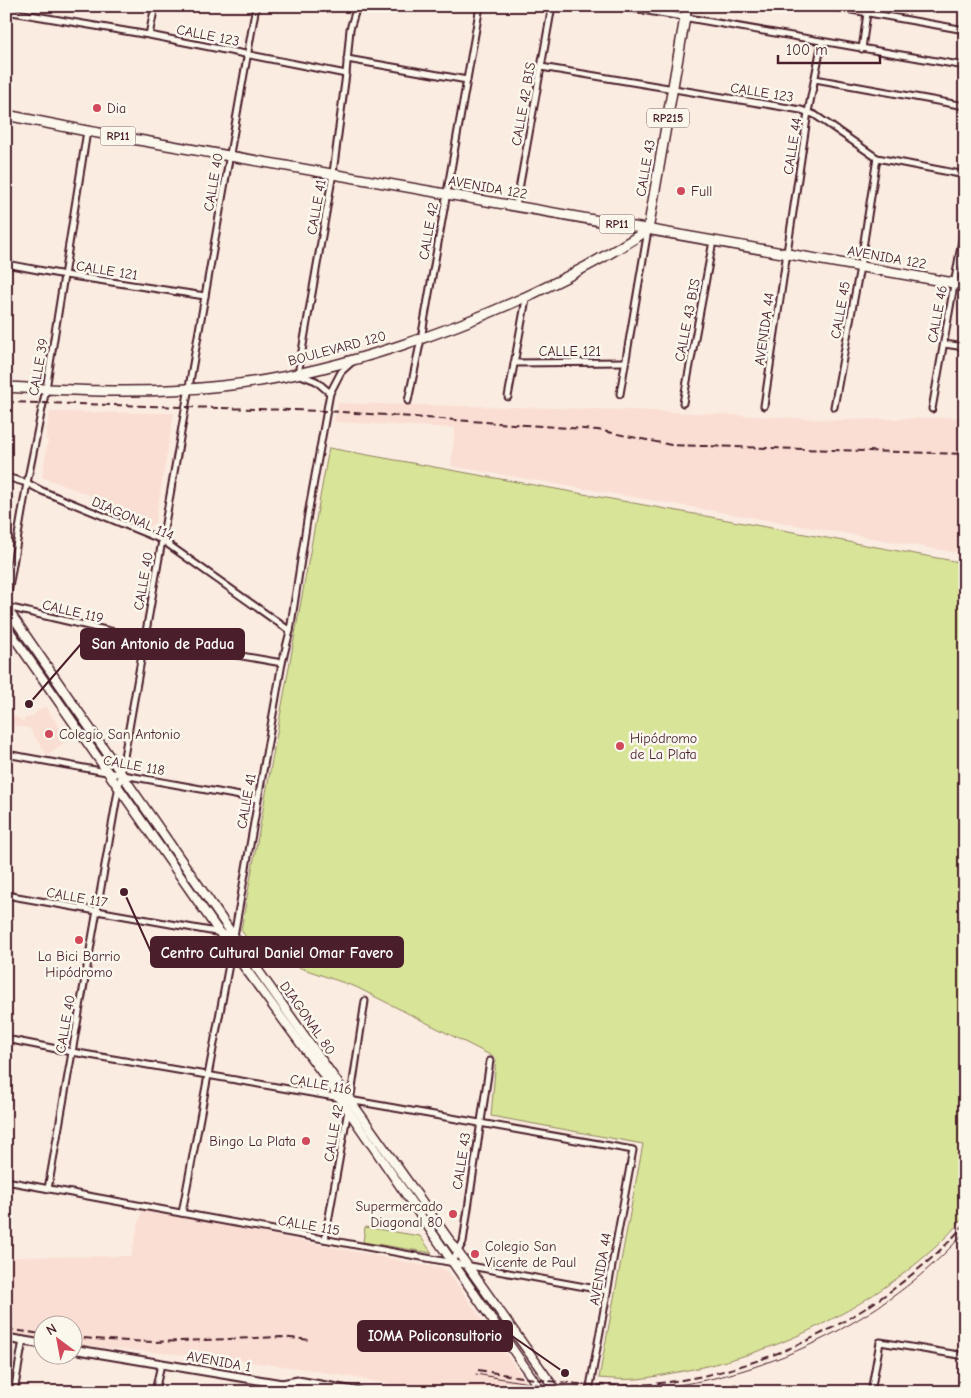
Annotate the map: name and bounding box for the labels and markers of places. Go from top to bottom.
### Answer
place label: Dia [107,100,126,117]
marker: Dia [91,102,103,114]
place label: Full [691,183,712,200]
marker: Full [675,185,687,197]
callout: San Antonio de Padua [81,629,244,659]
place label: Colegio San Antonio [59,726,180,743]
marker: Colegio San Antonio [43,728,55,740]
place label: Hipódromo de La Plata [630,730,697,763]
marker: Hipódromo de La Plata [614,740,626,752]
marker: La Bici Barrio Hipódromo [73,934,85,946]
callout: Centro Cultural Daniel Omar Favero [151,937,403,967]
place label: La Bici Barrio Hipódromo [38,948,120,981]
place label: Bingo La Plata [209,1133,296,1150]
marker: Bingo La Plata [300,1135,312,1147]
place label: Supermercado Diagonal 80 [356,1198,443,1231]
marker: Supermercado Diagonal 80 [447,1208,459,1220]
place label: Colegio San Vicente de Paul [485,1238,576,1271]
marker: Colegio San Vicente de Paul [469,1248,481,1260]
callout: IOMA Policonsultorio [358,1321,512,1351]

